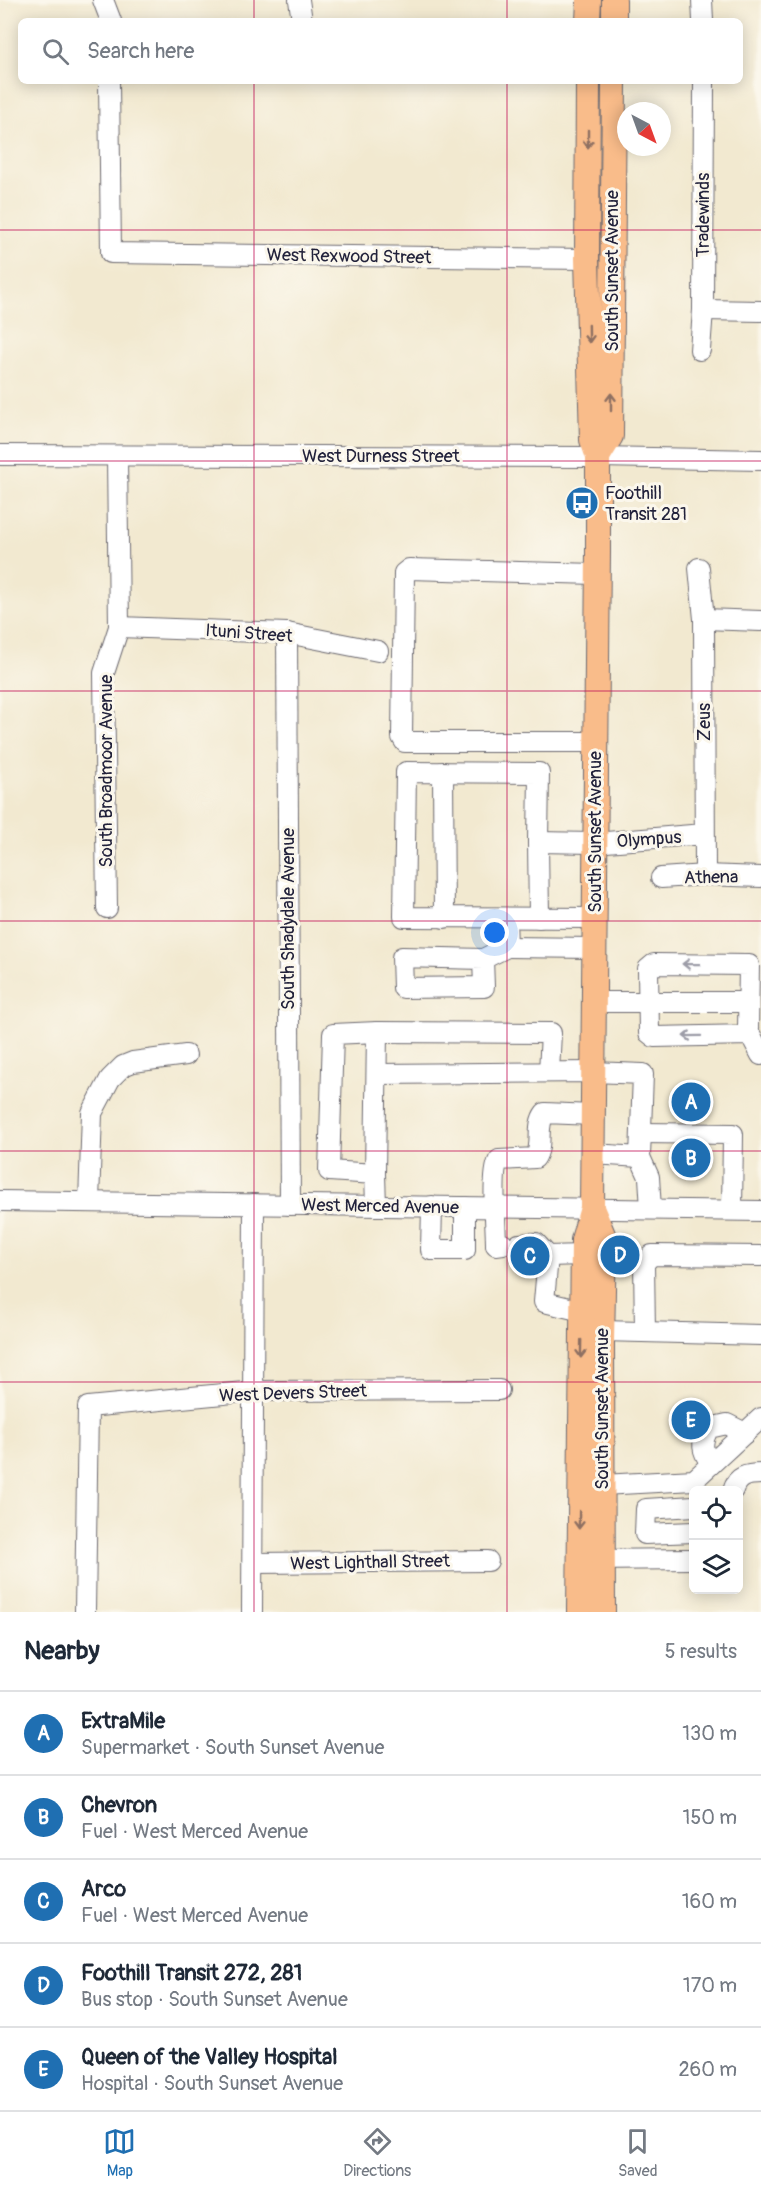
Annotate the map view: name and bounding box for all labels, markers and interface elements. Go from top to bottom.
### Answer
search box [18,18,743,84]
icon: search [39,35,72,68]
text: Search here [87,37,194,65]
north arrow [617,102,671,156]
one-way arrow [582,129,594,149]
street label: Tradewinds [692,173,715,257]
street label: South Sunset Avenue [601,190,624,352]
street label: West Rexwood Street [266,244,432,269]
one-way arrow [583,324,595,344]
one-way arrow [606,393,617,413]
street label: West Durness Street [302,445,461,468]
place label: Foothill Transit 281 [605,482,687,526]
bus stop icon: Foothill Transit 281 [564,485,600,521]
street label: Ituni Street [205,619,294,648]
street label: South Broadmoor Avenue [95,674,118,867]
street label: Zeus [693,703,716,741]
street label: South Sunset Avenue [584,751,607,913]
street label: Olympus [616,826,682,853]
street label: South Shadydale Avenue [277,828,300,1010]
street label: Athena [684,866,738,889]
your location [480,918,509,947]
one-way arrow [681,958,701,970]
one-way arrow [682,1030,702,1042]
pin: A [672,1080,710,1124]
pin: B [672,1136,710,1180]
street label: West Merced Avenue [301,1194,459,1219]
pin: D [600,1232,640,1278]
pin: C [510,1234,550,1278]
street label: South Sunset Avenue [591,1328,614,1490]
one-way arrow [576,1339,587,1359]
street label: West Devers Street [219,1379,368,1408]
pin: E [672,1398,710,1442]
map controls [689,1486,743,1594]
button: locate [689,1486,743,1540]
one-way arrow [574,1509,585,1529]
button: layers [689,1540,743,1594]
street label: West Lighthall Street [290,1550,451,1575]
text: Nearby [24,1635,100,1667]
text: 5 results [665,1639,737,1664]
text: ExtraMile [81,1707,165,1735]
text: A [37,1721,50,1746]
text: 130 m [682,1721,737,1746]
text: Supermarket · South Sunset Avenue [81,1735,384,1760]
text: Chevron [81,1791,157,1819]
text: B [38,1805,49,1830]
text: 150 m [683,1805,737,1830]
text: Fuel · West Merced Avenue [81,1819,308,1844]
text: Arco [81,1875,126,1903]
text: C [37,1889,50,1914]
text: 160 m [682,1889,737,1914]
text: Fuel · West Merced Avenue [81,1903,308,1928]
text: Foothill Transit 272, 281 [81,1959,302,1987]
text: D [37,1973,50,1998]
text: 170 m [683,1973,737,1998]
text: Bus stop · South Sunset Avenue [81,1987,348,2012]
text: Queen of the Valley Hospital [81,2043,337,2071]
text: E [38,2057,49,2082]
text: 260 m [678,2057,737,2082]
text: Hospital · South Sunset Avenue [81,2071,343,2096]
tab: Map [103,2125,136,2181]
tab: Directions [343,2125,411,2181]
tab: Saved [618,2125,658,2181]

